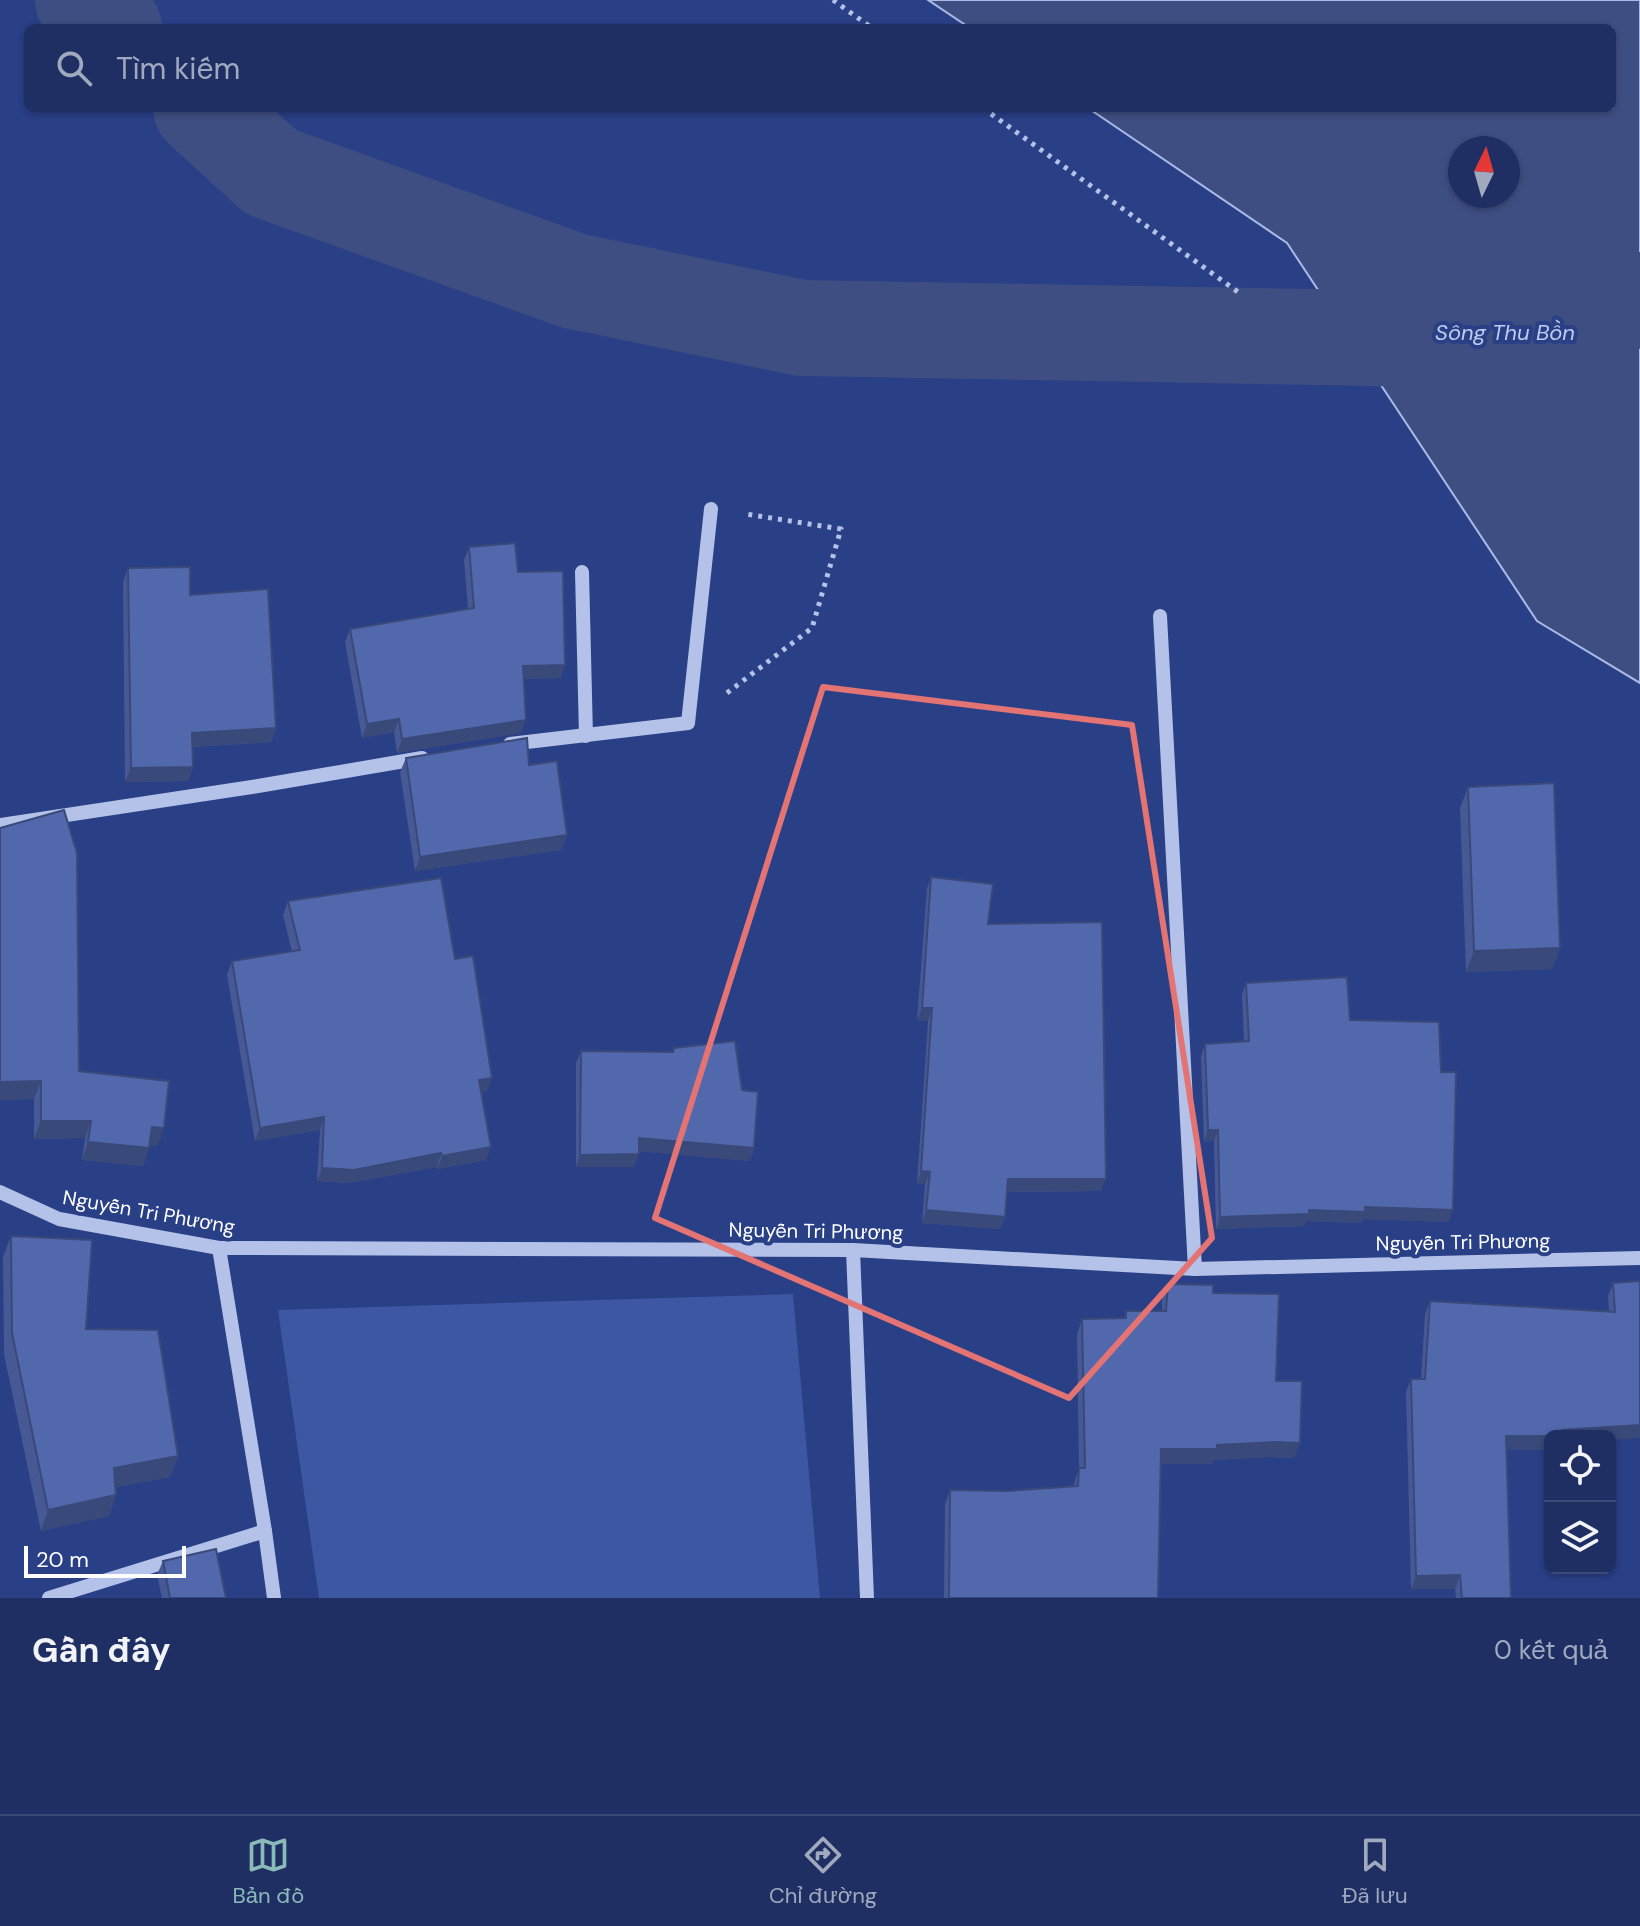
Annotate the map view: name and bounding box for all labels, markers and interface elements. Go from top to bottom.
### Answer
search box [24,24,1616,112]
icon: search [52,46,96,90]
text: Tìm kiếm [116,49,240,88]
north arrow [1448,136,1520,208]
water label: Sông Thu Bồn [1435,318,1575,347]
street label: Nguyễn Tri Phương [61,1184,237,1240]
street label: Nguyễn Tri Phương [728,1216,904,1246]
street label: Nguyễn Tri Phương [1375,1227,1551,1257]
map controls [1544,1430,1616,1574]
button: locate [1544,1430,1616,1502]
button: layers [1544,1502,1616,1574]
scale bar [24,1542,186,1578]
text: 20 m [36,1545,89,1574]
text: Gần đây [32,1628,170,1673]
text: 0 kết quả [1494,1633,1608,1667]
tab: Bản đồ [232,1833,304,1910]
tab: Chỉ đường [769,1833,877,1910]
tab: Đã lưu [1342,1833,1408,1910]

